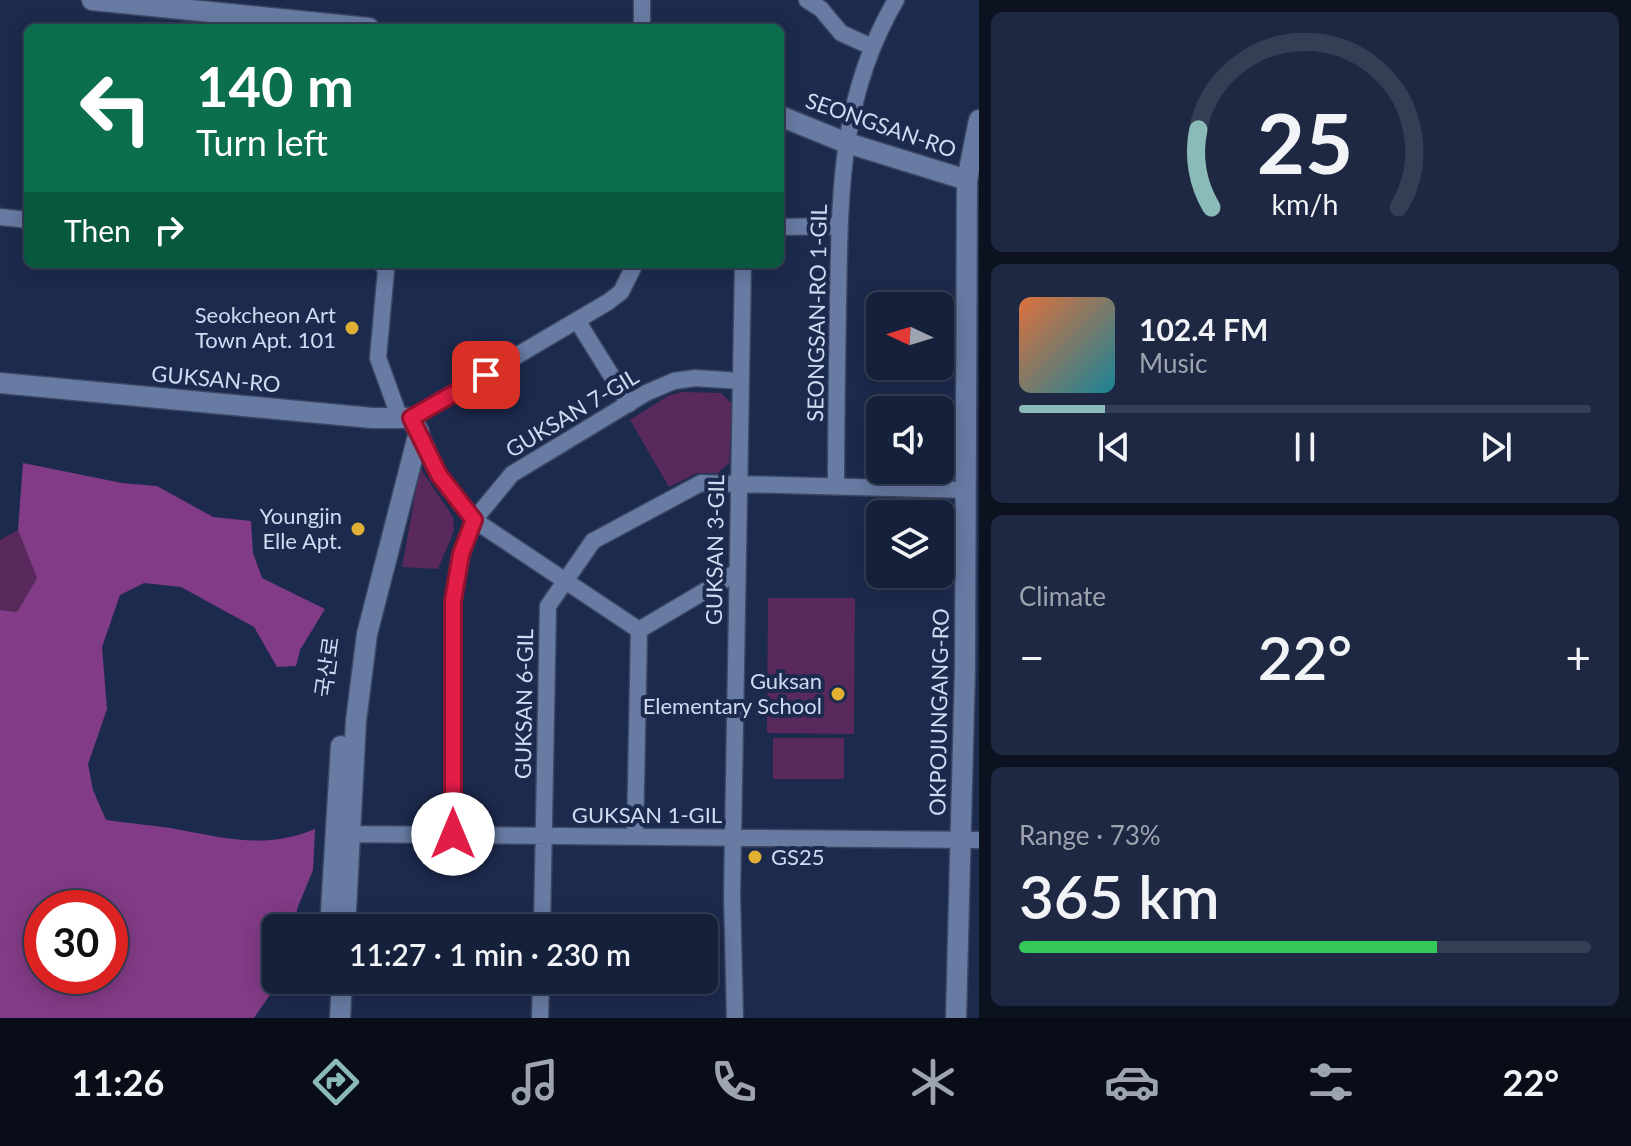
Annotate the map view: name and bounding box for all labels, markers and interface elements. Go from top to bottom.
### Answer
text: 140 m [196,52,354,119]
icon: left [64,56,168,160]
street label: SEONGSAN-RO [802,86,960,163]
text: 25 [1257,91,1353,191]
text: Turn left [196,120,328,164]
text: km/h [1272,187,1338,221]
street label: SEONGSAN-RO 1-GIL [801,204,832,422]
icon: right [147,208,191,252]
text: Then [64,212,131,248]
north arrow [866,292,954,380]
map controls [866,292,954,588]
place label: Seokcheon Art Town Apt. 101 [195,301,336,353]
text: 102.4 FM [1139,311,1268,347]
marker: Seokcheon Art Town Apt. 101 [343,319,361,337]
pin [452,341,520,409]
text: Music [1139,347,1207,379]
icon: arrive [464,353,508,397]
street label: GUKSAN-RO [150,359,282,398]
street label: GUKSAN 7-GIL [500,362,643,463]
button: sound [866,396,954,484]
icon: previous [1092,425,1136,469]
icon: pause [1283,425,1327,469]
icon: next [1474,425,1518,469]
street label: GUKSAN 3-GIL [700,475,729,625]
button: layers [866,500,954,588]
place label: Youngjin Elle Apt. [259,502,342,554]
marker: Youngjin Elle Apt. [349,520,367,538]
text: Climate [1019,580,1106,612]
street label: OKPOJUNGANG-RO [923,608,954,816]
text: 22° [1258,621,1352,693]
street label: GUKSAN 6-GIL [509,629,538,779]
text: − [1019,631,1045,683]
text: + [1565,631,1591,683]
street label: 국산로 [309,635,344,699]
place label: Guksan Elementary School [643,667,822,719]
marker: Guksan Elementary School [829,685,847,703]
position arrow [411,792,495,876]
street label: GUKSAN 1-GIL [572,801,722,828]
text: Range · 73% [1019,819,1161,851]
place label: GS25 [771,843,825,870]
marker: GS25 [746,848,764,866]
text: 365 km [1019,860,1220,932]
speed limit sign: 30 [24,890,128,994]
text: 11:27 · 1 min · 230 m [349,936,631,972]
icon: directions [308,1054,364,1110]
icon: music [507,1054,563,1110]
icon: phone [706,1054,762,1110]
icon: climate [905,1054,961,1110]
icon: car [1104,1054,1160,1110]
icon: filters [1303,1054,1359,1110]
text: 11:26 [72,1060,164,1104]
text: 22° [1503,1060,1559,1104]

